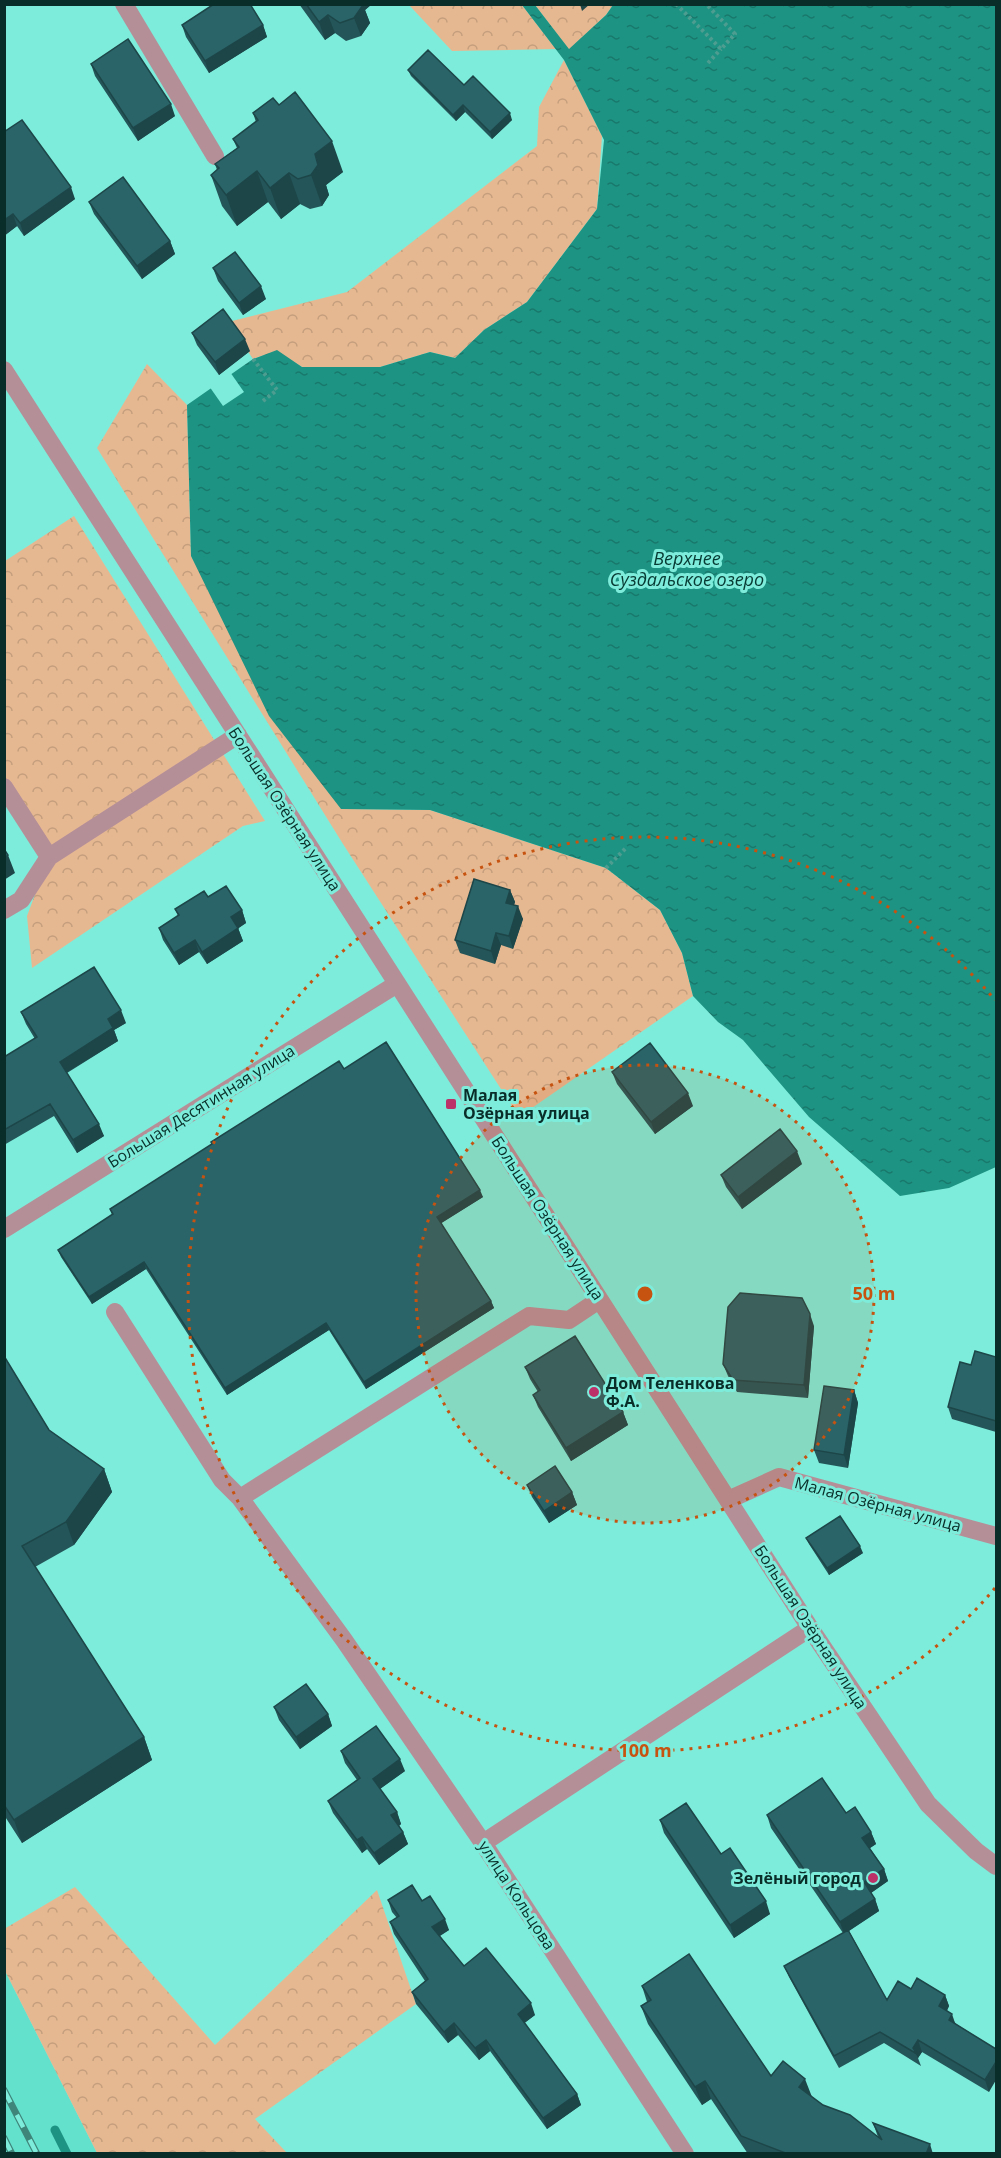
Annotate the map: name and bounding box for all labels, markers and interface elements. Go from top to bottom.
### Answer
water label: Верхнее Суздальское озеро [610,546,764,591]
street label: Большая Озёрная улица [224,723,346,895]
street label: Большая Десятинная улица [103,1039,299,1173]
place label: Малая Озёрная улица [463,1084,590,1124]
marker: Малая Озёрная улица [444,1097,458,1111]
street label: Большая Озёрная улица [487,1132,609,1304]
text: 50 m [853,1281,895,1305]
centre of rings [635,1284,655,1304]
place label: Дом Теленкова Ф.А. [606,1372,734,1412]
marker: Дом Теленкова Ф.А. [587,1385,601,1399]
street label: Малая Озёрная улица [792,1471,964,1537]
street label: Большая Озёрная улица [750,1541,872,1713]
text: 100 m [618,1738,672,1762]
street label: улица Кольцова [473,1836,561,1954]
place label: Зелёный город [733,1867,861,1889]
marker: Зелёный город [866,1871,880,1885]

